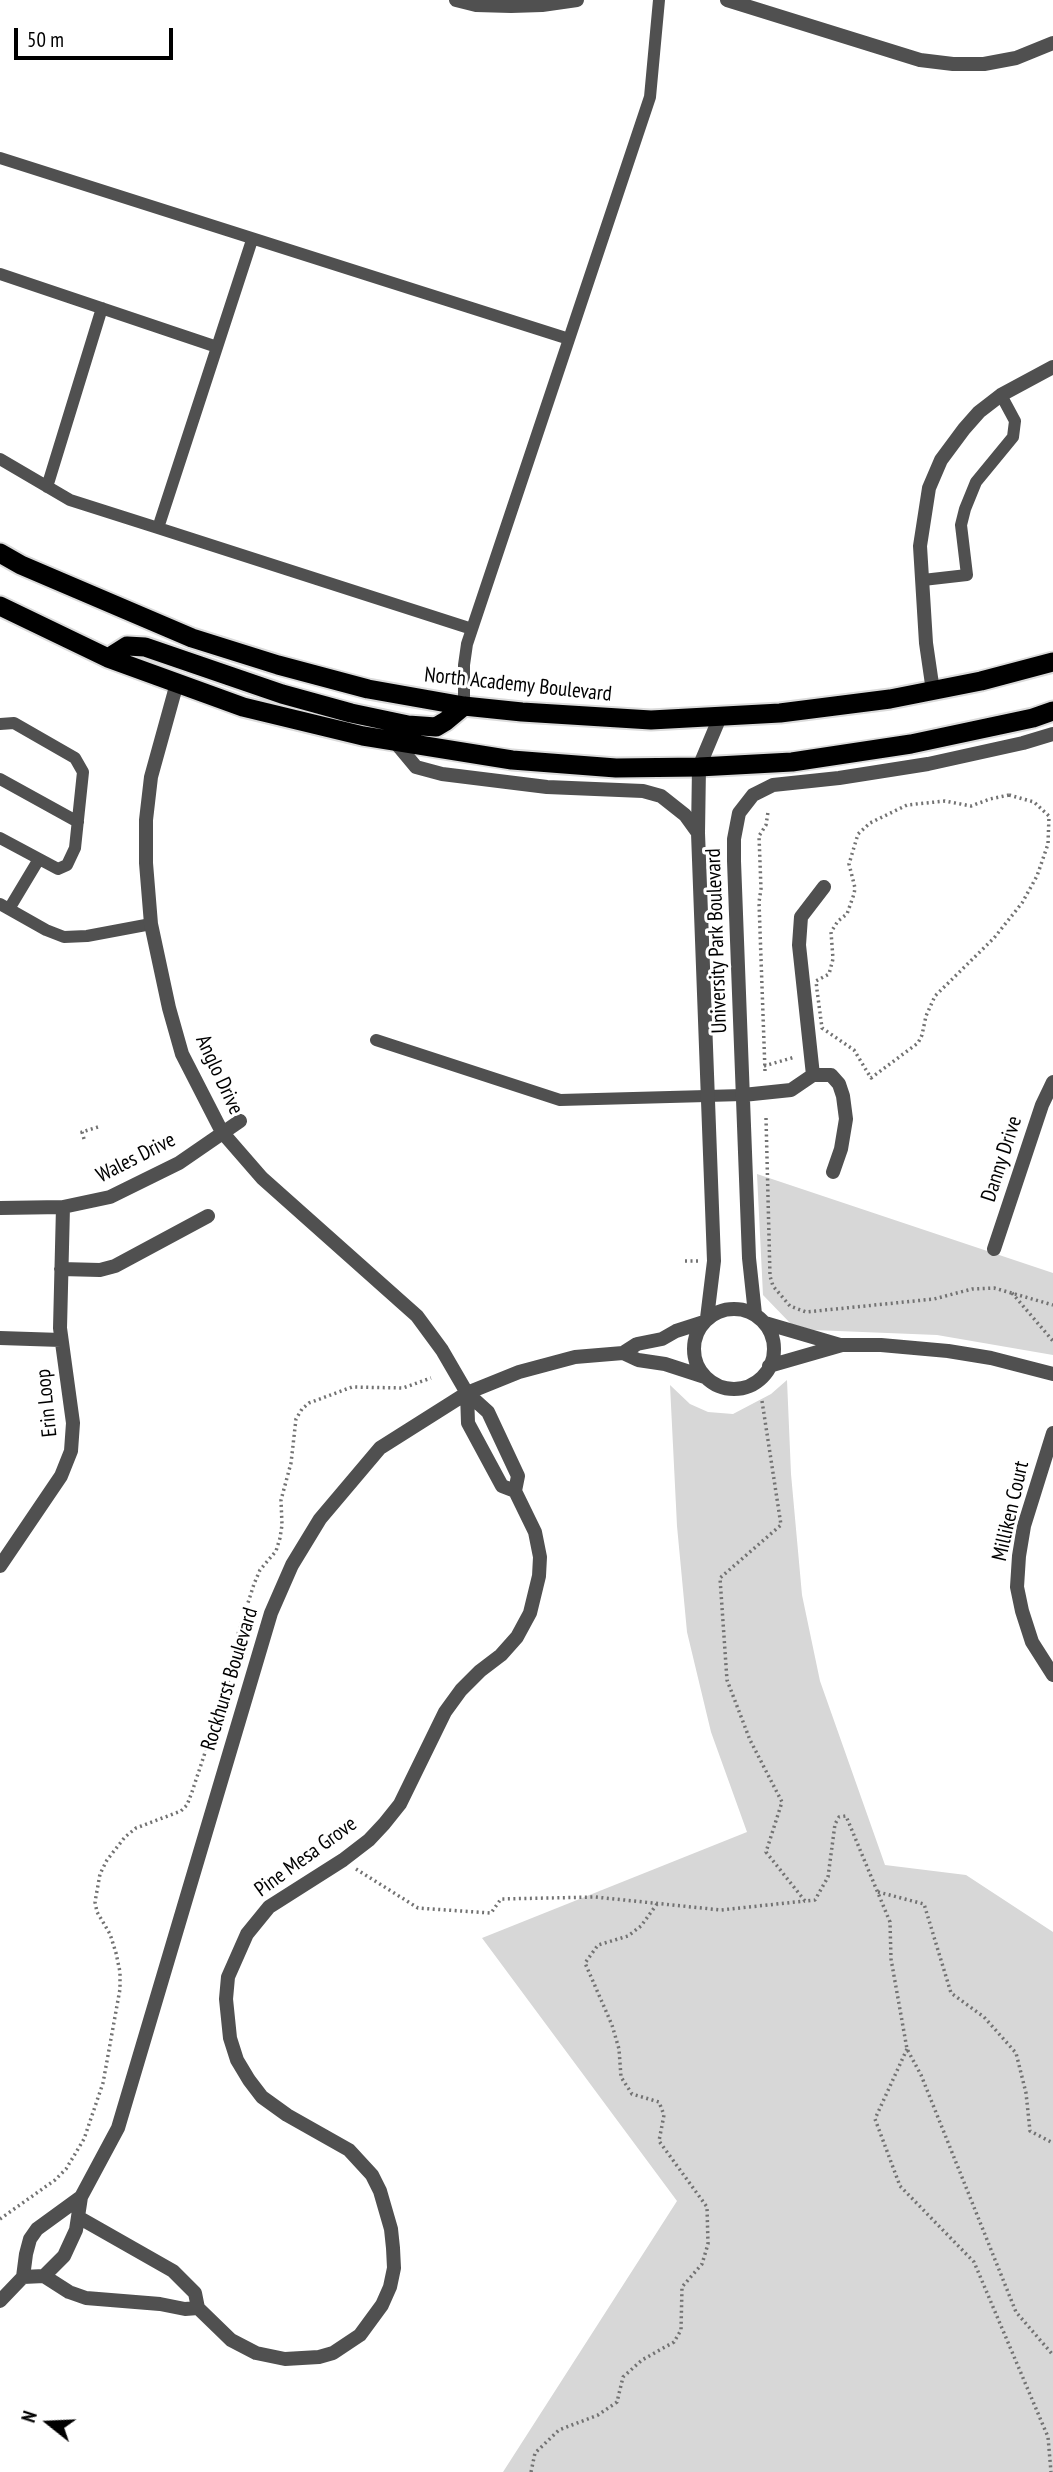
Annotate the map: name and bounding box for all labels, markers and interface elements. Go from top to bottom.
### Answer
scale bar [18,14,177,58]
text: 50 m [27,26,64,53]
street label: North Academy Boulevard [423,663,613,707]
street label: University Park Boulevard [701,848,733,1034]
street label: Anglo Drive [190,1031,248,1119]
street label: Danny Drive [976,1113,1028,1205]
street label: Wales Drive [92,1127,180,1189]
street label: Erin Loop [31,1368,63,1438]
street label: Milliken Court [987,1459,1035,1563]
street label: Rockhurst Boulevard [196,1605,264,1753]
street label: Pine Mesa Grove [250,1811,362,1903]
north arrow [14,2388,84,2458]
text: N [16,2408,42,2425]

